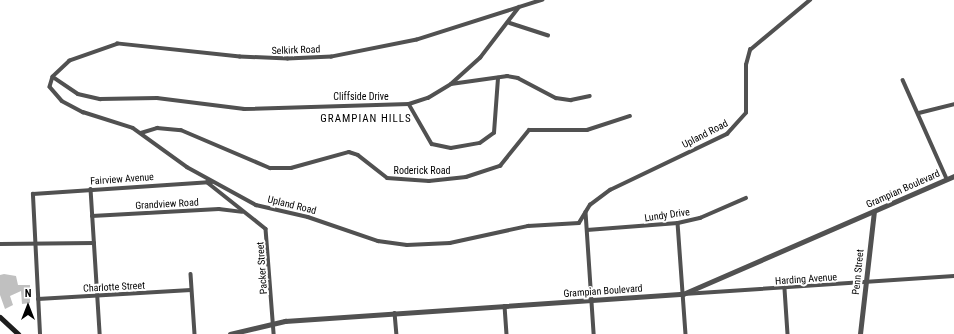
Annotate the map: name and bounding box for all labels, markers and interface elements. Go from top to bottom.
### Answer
street label: Selkirk Road [271,43,321,57]
street label: Cliffside Drive [333,91,389,103]
district label: GRAMPIAN HILLS [320,112,412,126]
street label: Upland Road [680,117,730,151]
street label: Roderick Road [394,165,450,177]
street label: Grampian Boulevard [864,167,942,211]
street label: Fairview Avenue [90,171,154,187]
street label: Upland Road [266,193,318,217]
street label: Grandview Road [135,196,199,212]
street label: Lundy Drive [644,206,690,224]
street label: Packer Street [254,241,270,295]
street label: Penn Street [850,249,866,295]
street label: Harding Avenue [775,271,837,287]
street label: Charlotte Street [83,279,145,295]
street label: Grampian Boulevard [563,282,643,300]
north arrow [8,286,48,326]
text: N [25,287,31,300]

